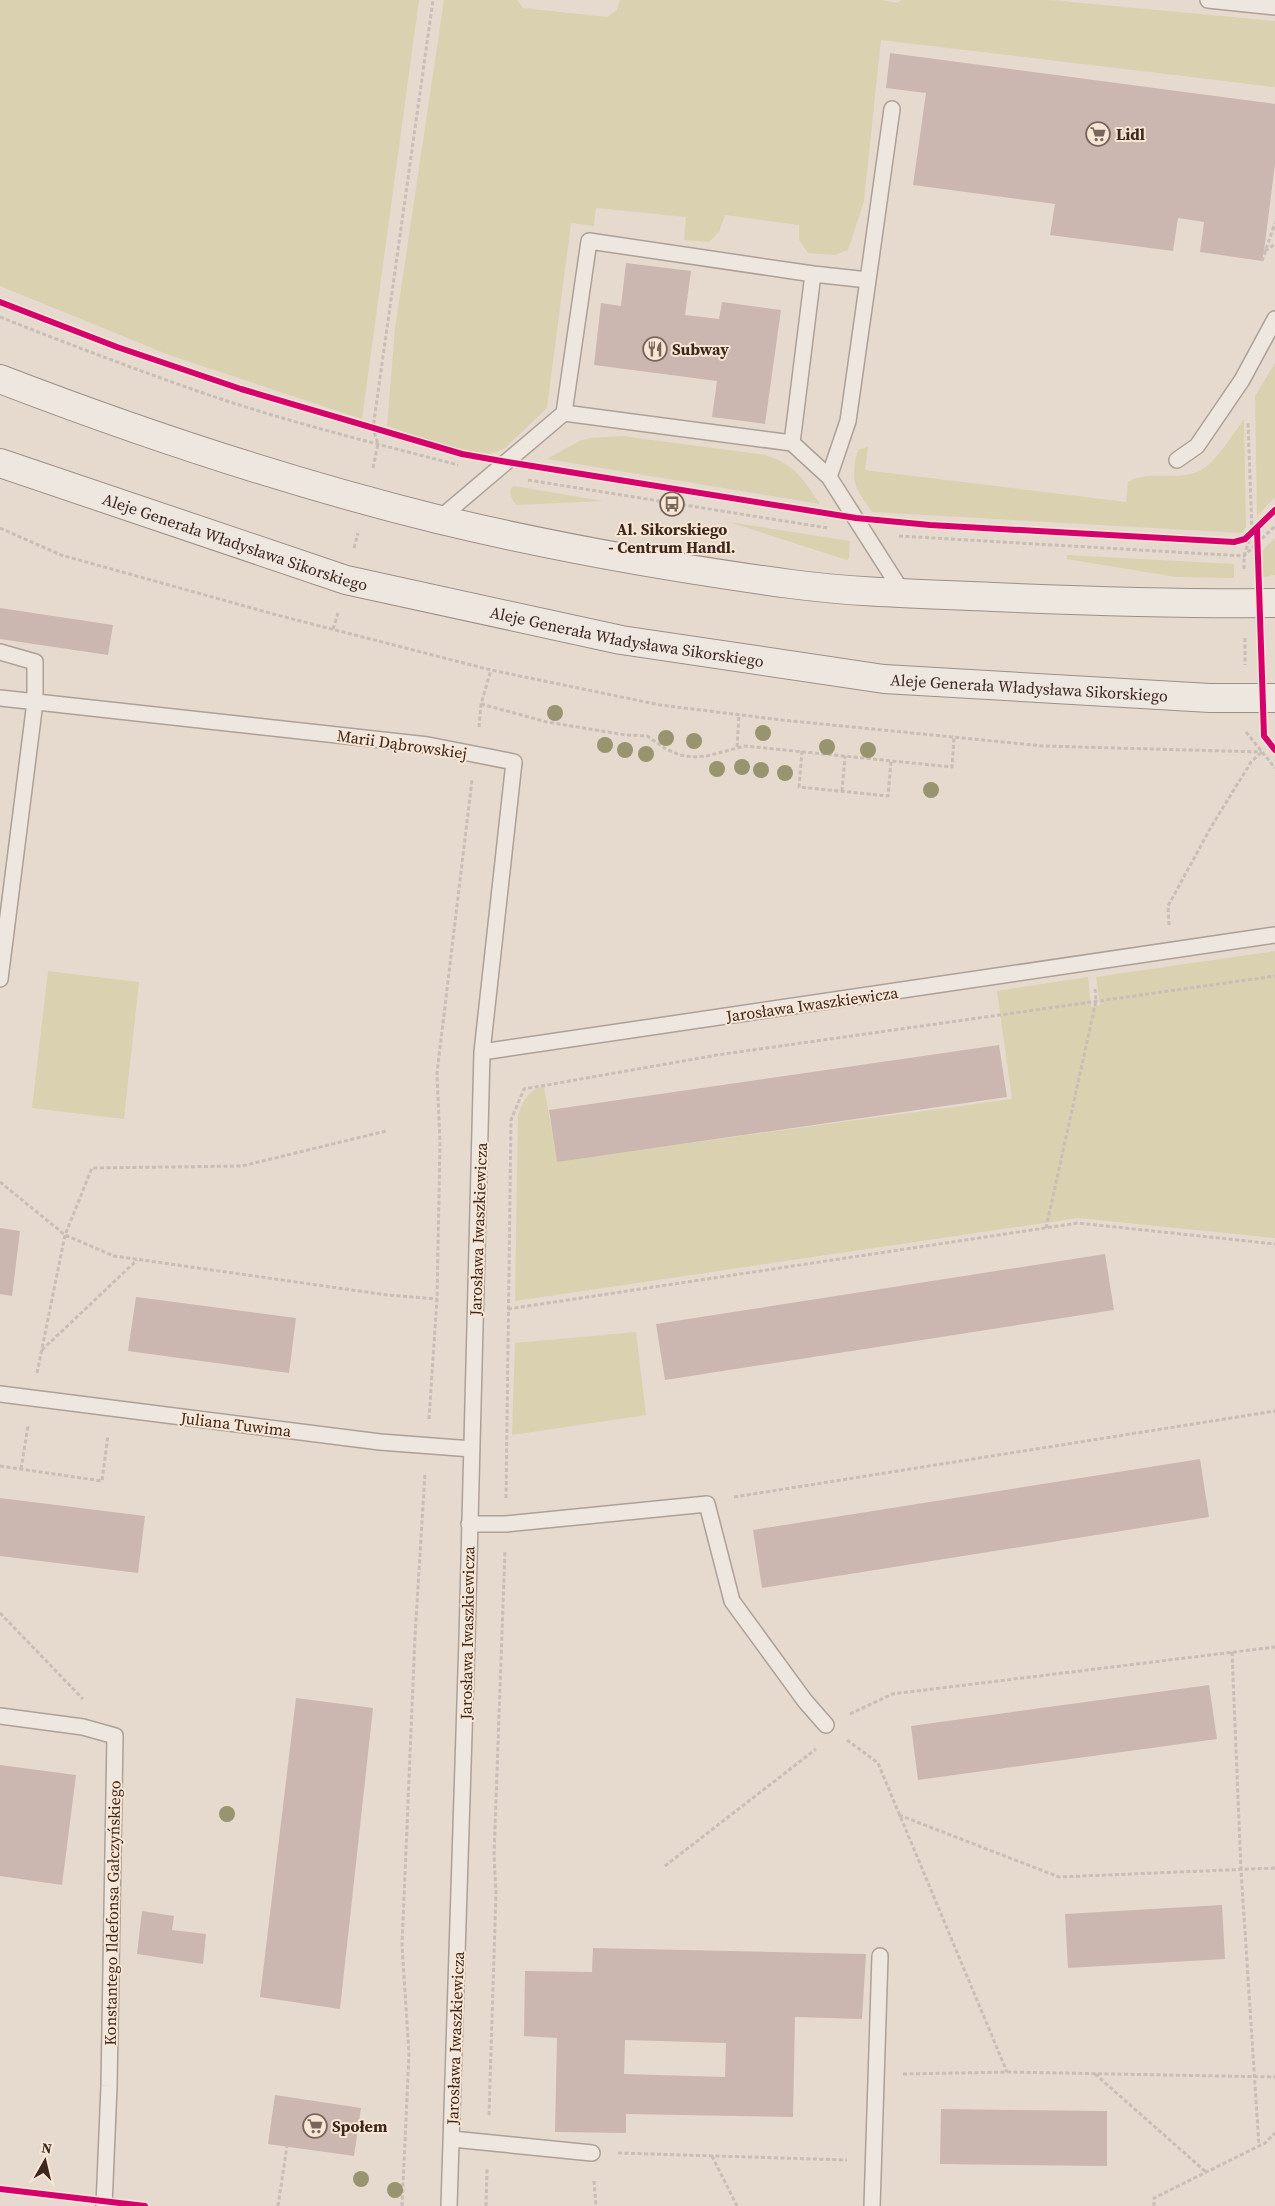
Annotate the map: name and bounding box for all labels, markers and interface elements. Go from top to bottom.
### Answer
supermarket icon: Lidl [1085,121,1111,147]
place label: Lidl [1116,123,1145,145]
restaurant icon: Subway [642,336,668,362]
place label: Subway [672,338,729,360]
street label: Aleje Generała Władysława Sikorskiego [100,487,370,595]
bus stop icon: Al. Sikorskiego - Centrum Handl. [659,491,685,517]
place label: Al. Sikorskiego - Centrum Handl. [608,518,736,558]
street label: Aleje Generała Władysława Sikorskiego [488,601,766,672]
street label: Aleje Generała Władysława Sikorskiego [890,668,1169,707]
street label: Marii Dąbrowskiej [335,724,469,764]
street label: Jarosława Iwaszkiewicza [724,981,900,1027]
street label: Jarosława Iwaszkiewicza [464,1141,492,1317]
street label: Juliana Tuwima [178,1406,294,1442]
street label: Jarosława Iwaszkiewicza [454,1545,480,1721]
street label: Konstantego Ildefonsa Gałczyńskiego [99,1780,125,2046]
street label: Jarosława Iwaszkiewicza [441,1950,469,2126]
supermarket icon: Społem [302,2113,328,2139]
place label: Społem [332,2115,388,2137]
north arrow [20,2136,70,2186]
text: N [40,2138,53,2159]

